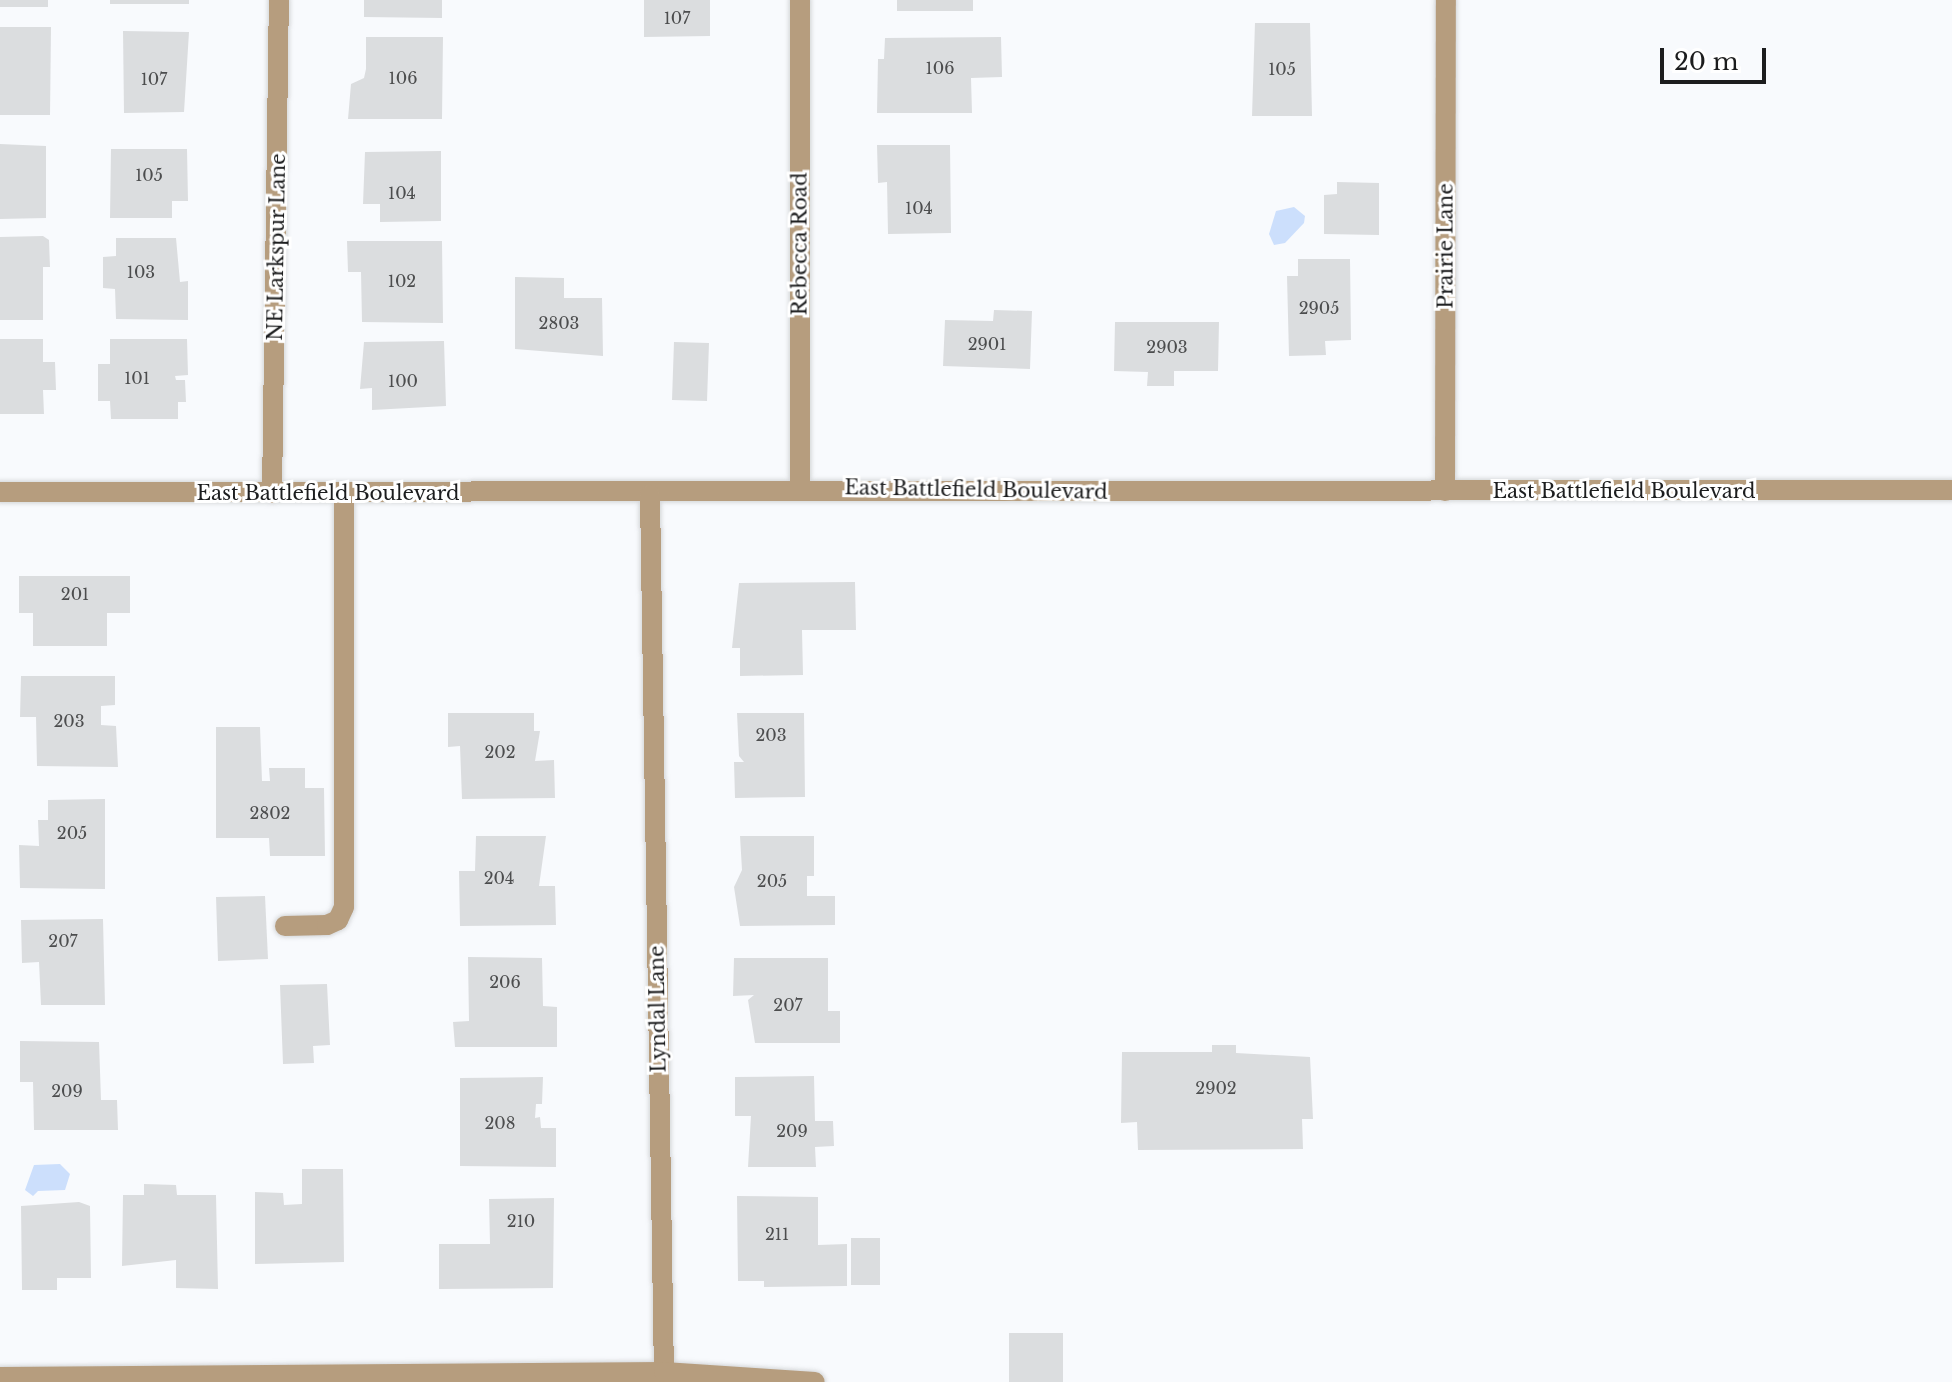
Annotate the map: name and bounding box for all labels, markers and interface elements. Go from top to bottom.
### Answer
house number: 107 [664,8,690,28]
scale bar [1664,32,1770,82]
text: 20 m [1674,47,1739,76]
house number: 106 [926,58,954,78]
house number: 105 [1268,59,1296,79]
house number: 106 [389,68,417,88]
house number: 107 [141,69,167,89]
street label: NE Larkspur Lane [263,153,291,341]
house number: 105 [135,165,163,185]
street label: Rebecca Road [788,172,812,316]
house number: 104 [388,183,416,203]
street label: Prairie Lane [1434,183,1458,309]
house number: 104 [905,198,933,218]
house number: 103 [127,262,155,282]
house number: 102 [388,271,416,291]
house number: 2905 [1299,298,1339,318]
house number: 2803 [539,313,579,333]
house number: 2901 [968,334,1006,354]
house number: 2903 [1146,337,1188,357]
house number: 101 [124,368,150,388]
house number: 100 [388,371,418,391]
street label: East Battlefield Boulevard [844,476,1108,504]
street label: East Battlefield Boulevard [1492,479,1756,503]
street label: East Battlefield Boulevard [196,481,460,505]
house number: 201 [61,584,89,604]
house number: 203 [53,711,85,731]
house number: 203 [755,725,787,745]
house number: 202 [484,742,516,762]
house number: 2802 [250,803,290,823]
house number: 205 [57,823,87,843]
house number: 204 [484,868,514,888]
house number: 205 [757,871,787,891]
house number: 207 [48,931,78,951]
street label: Lyndal Lane [645,945,671,1073]
house number: 206 [489,972,521,992]
house number: 207 [773,995,803,1015]
house number: 2902 [1195,1078,1237,1098]
house number: 209 [51,1081,83,1101]
house number: 208 [485,1113,515,1133]
house number: 209 [776,1121,808,1141]
house number: 210 [507,1211,535,1231]
house number: 211 [765,1224,789,1244]

